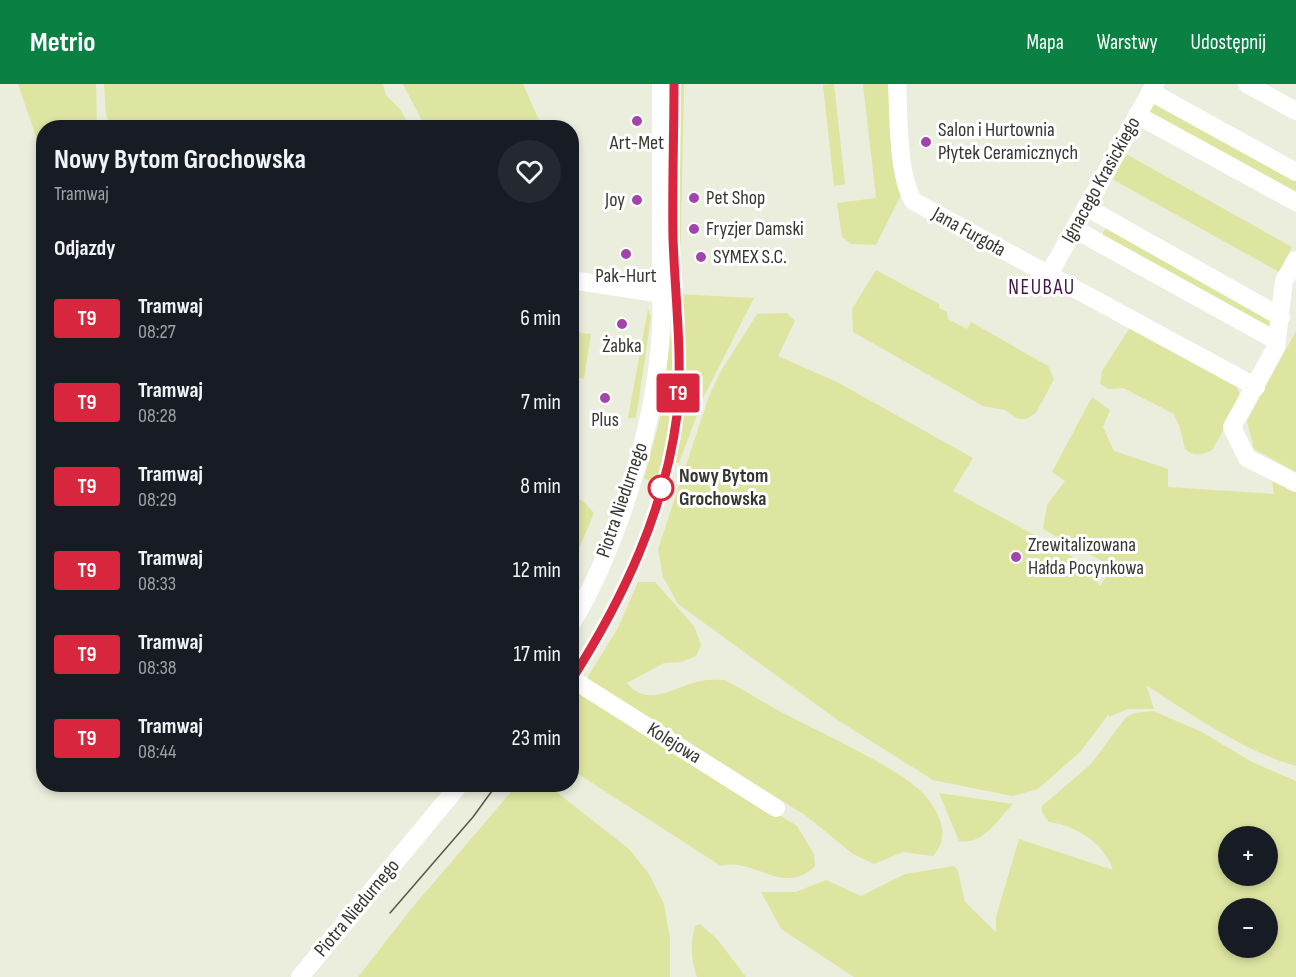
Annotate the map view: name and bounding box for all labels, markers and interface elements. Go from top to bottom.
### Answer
text: Metrio [30,26,95,59]
text: Mapa [1026,30,1064,55]
text: Warstwy [1097,30,1158,55]
text: Udostępnij [1191,30,1266,55]
street label: Ignacego Krasickiego [1057,113,1145,247]
marker: Art-Met [630,114,644,128]
place label: Salon i Hurtownia Płytek Ceramicznych [938,118,1078,165]
place label: Art-Met [609,131,664,155]
marker: Salon i Hurtownia Płytek Ceramicznych [919,135,933,149]
button: heart [498,140,561,203]
text: Nowy Bytom Grochowska [54,143,306,176]
text: Tramwaj [54,182,109,206]
place label: Pet Shop [706,186,765,210]
place label: Joy [604,188,625,212]
marker: Pet Shop [687,191,701,205]
marker: Joy [630,193,644,207]
street label: Jana Furgoła [927,202,1010,262]
place label: Fryzjer Damski [706,217,804,241]
marker: Fryzjer Damski [687,222,701,236]
text: Odjazdy [54,235,115,262]
place label: SYMEX S.C. [713,245,787,269]
marker: Pak-Hurt [619,247,633,261]
marker: SYMEX S.C. [694,250,708,264]
place label: Pak-Hurt [595,264,657,288]
district label: NEUBAU [1008,275,1076,300]
text: Tramwaj [138,293,203,320]
text: 6 min [520,305,561,332]
text: T9 [78,306,96,331]
marker: Żabka [615,317,629,331]
text: 08:27 [138,320,176,344]
place label: Żabka [602,334,642,358]
line badge: T9 [651,374,705,412]
text: Tramwaj [138,377,203,404]
text: T9 [669,381,687,406]
text: 7 min [521,389,561,416]
text: T9 [78,390,96,415]
marker: Plus [598,391,612,405]
text: 08:28 [138,404,176,428]
place label: Plus [591,408,619,432]
street label: Piotra Niedurnego [591,439,653,561]
text: Tramwaj [138,461,203,488]
place label: Nowy Bytom Grochowska [679,464,768,511]
text: 8 min [520,473,561,500]
text: T9 [78,474,96,499]
marker: Nowy Bytom Grochowska [648,475,674,501]
text: 08:29 [138,488,177,512]
place label: Zrewitalizowana Hałda Pocynkowa [1028,533,1144,580]
text: Tramwaj [138,545,203,572]
marker: Zrewitalizowana Hałda Pocynkowa [1009,550,1023,564]
text: 12 min [513,557,561,584]
text: T9 [78,558,96,583]
text: 08:33 [138,572,176,596]
text: Tramwaj [138,629,203,656]
text: 17 min [513,641,561,668]
text: T9 [78,642,96,667]
text: 08:38 [138,656,177,680]
text: Tramwaj [138,713,203,740]
street label: Kolejowa [643,717,705,769]
text: 23 min [512,725,561,752]
text: T9 [78,726,96,751]
text: 08:44 [138,740,176,764]
map controls [1218,826,1278,958]
button: + [1218,826,1278,886]
street label: Piotra Niedurnego [309,854,405,962]
button: − [1218,898,1278,958]

